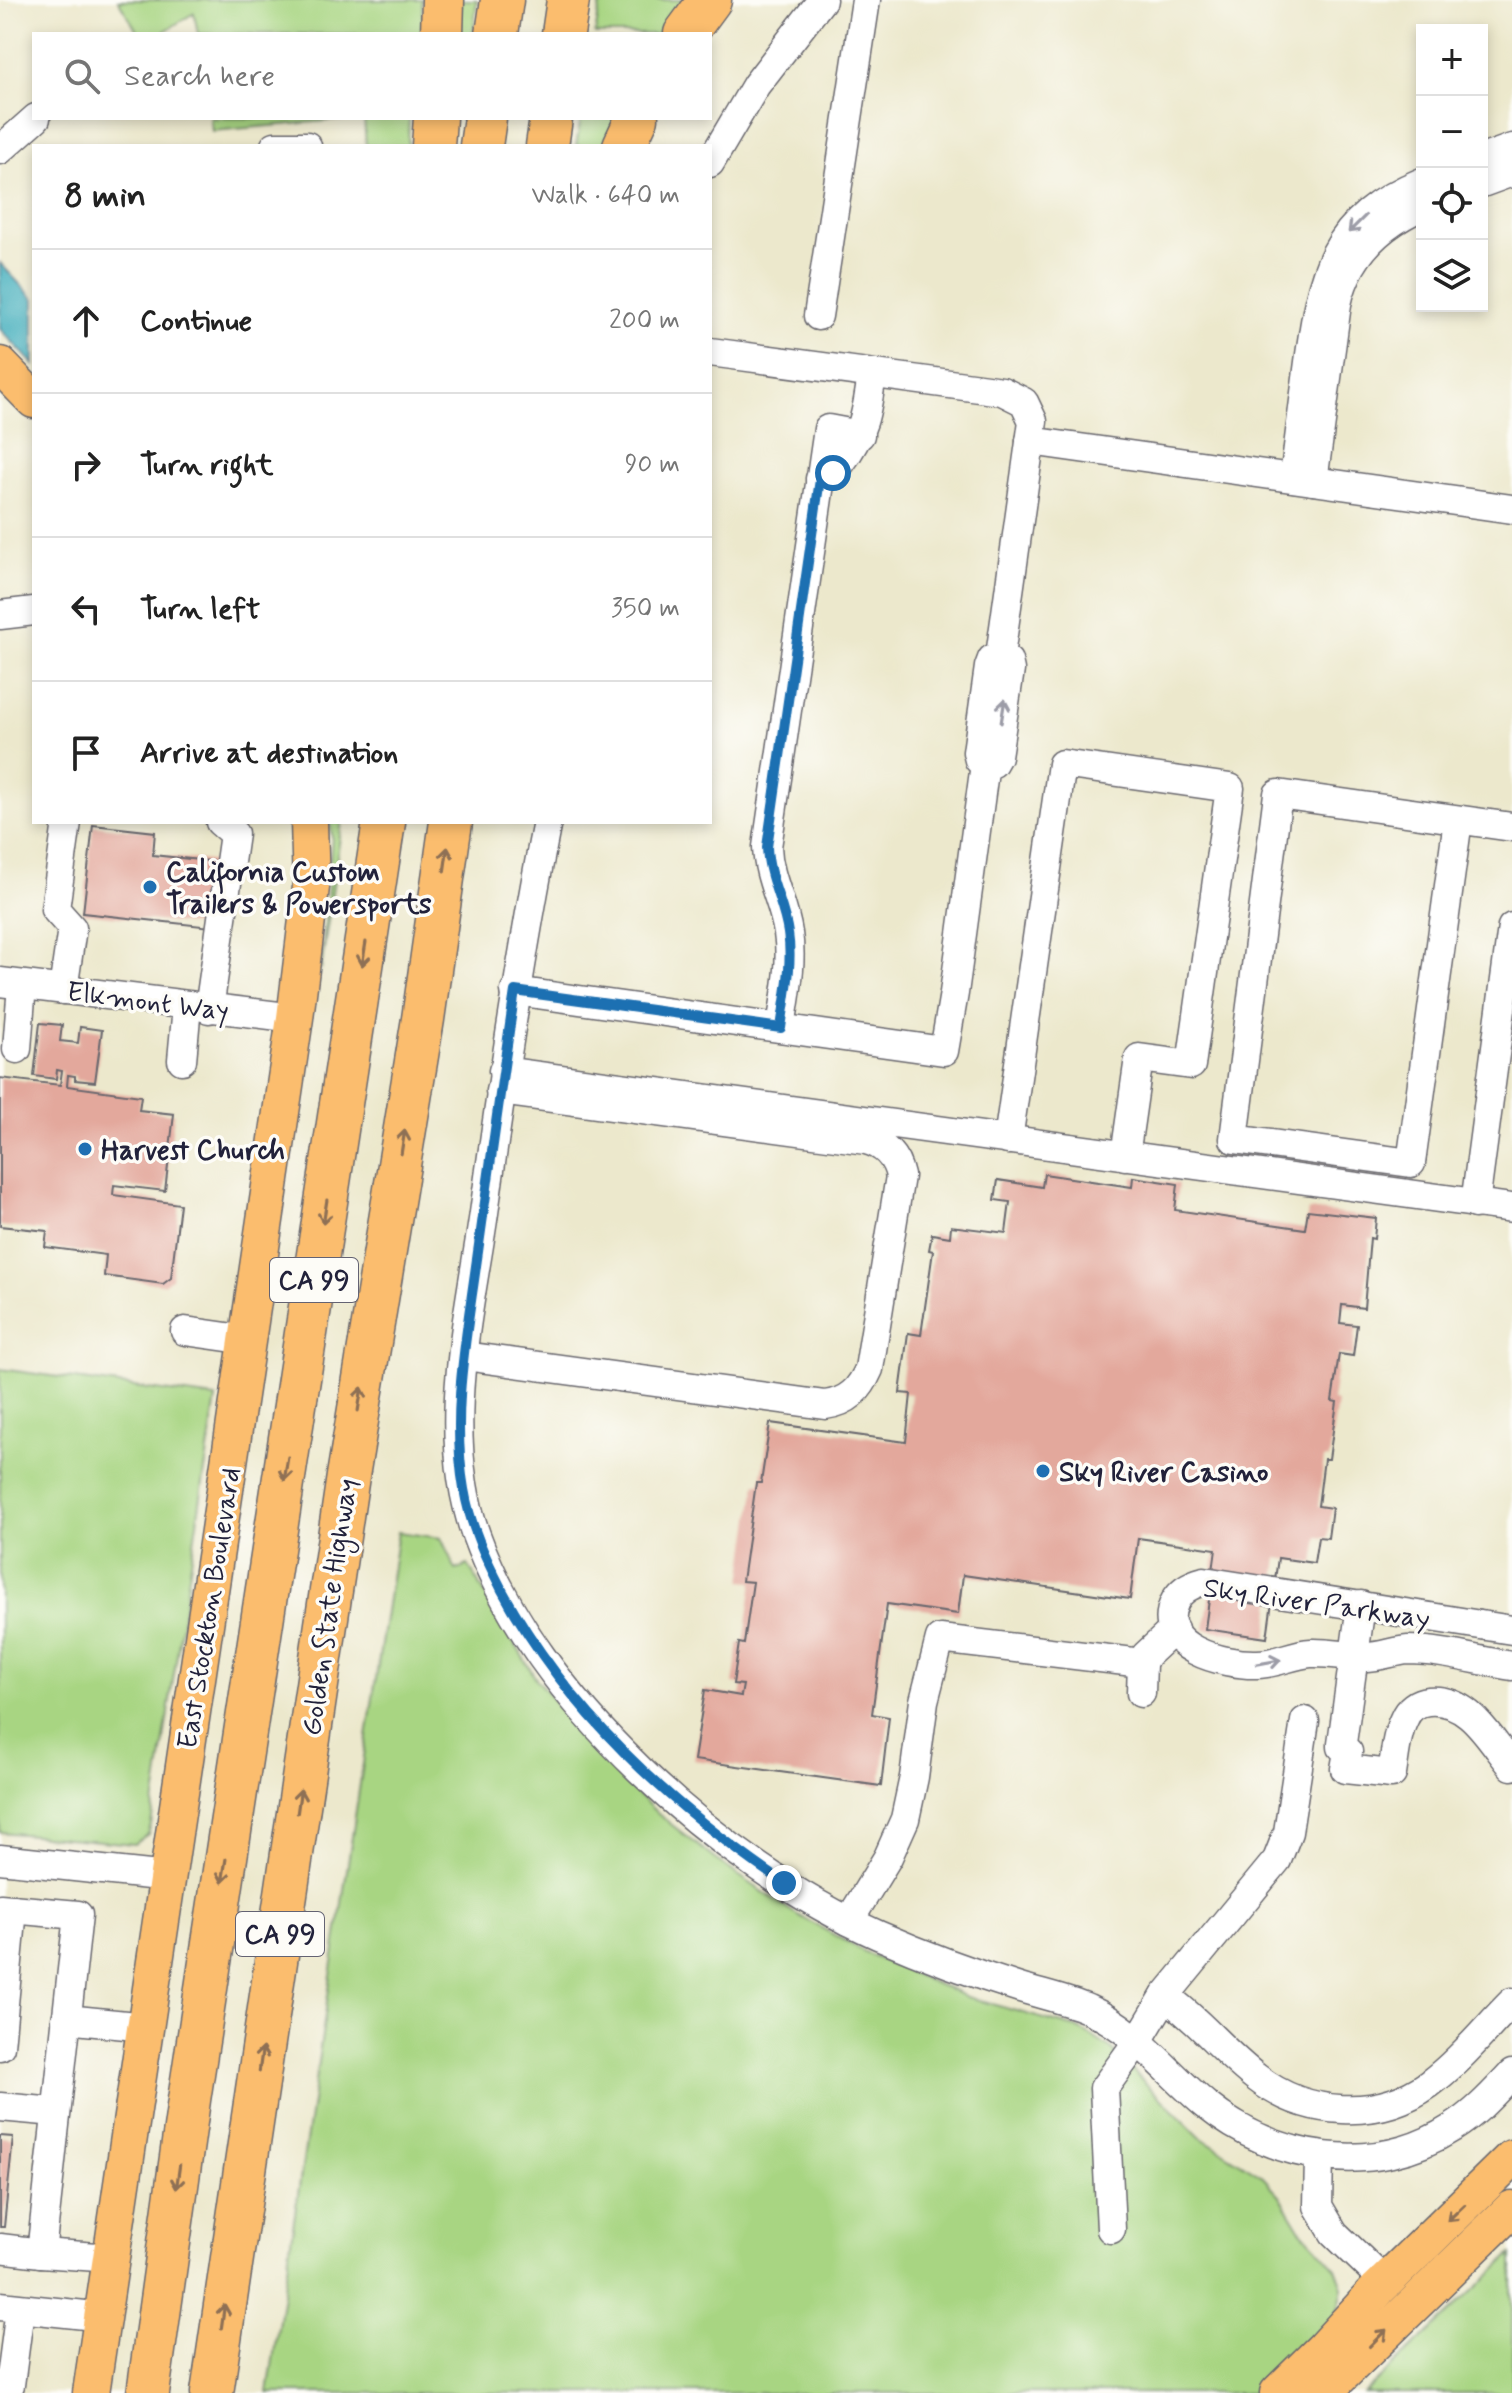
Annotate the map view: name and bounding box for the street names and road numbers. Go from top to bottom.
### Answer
street label: Elkmont Way [65,974,231,1031]
road number: CA 99 [270,1258,358,1302]
street label: East Stockton Boulevard [170,1465,251,1752]
street label: Golden State Highway [294,1476,369,1739]
street label: Sky River Parkway [1201,1570,1432,1639]
road number: CA 99 [236,1912,324,1956]

